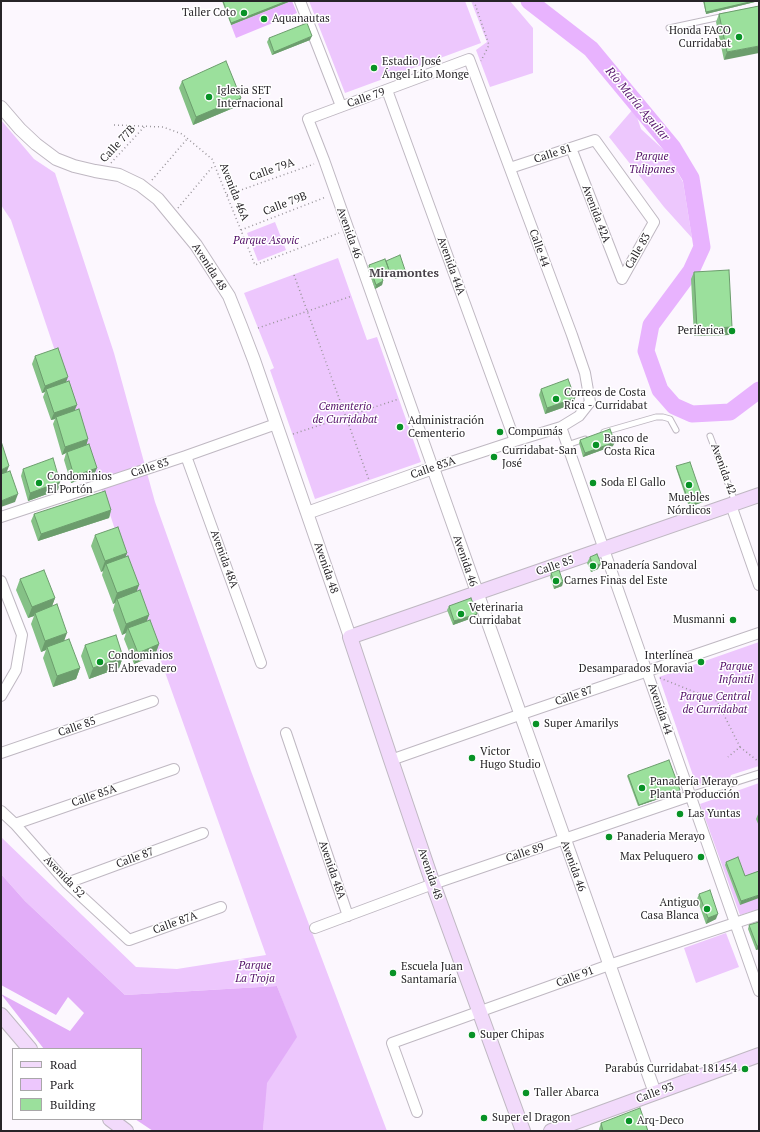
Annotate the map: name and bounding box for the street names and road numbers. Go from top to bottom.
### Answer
street label: Calle 79 [345,85,387,111]
street label: Calle 77B [98,123,138,165]
street label: Calle 81 [532,142,574,166]
street label: Calle 79A [248,156,296,184]
street label: Avenida 46A [216,161,252,223]
street label: Avenida 42A [579,183,613,245]
street label: Calle 79B [261,190,309,218]
street label: Avenida 46 [334,206,364,260]
street label: Calle 44 [526,227,552,269]
street label: Calle 83 [622,231,654,271]
street label: Avenida 44A [434,235,468,297]
street label: Avenida 48 [189,241,229,293]
street label: Avenida 42 [708,442,738,496]
street label: Calle 83A [409,454,457,482]
street label: Calle 83 [129,456,171,480]
street label: Avenida 48A [207,528,241,590]
street label: Avenida 46 [450,534,480,588]
street label: Avenida 48 [311,541,341,595]
street label: Calle 85 [534,553,576,579]
street label: Avenida 44 [645,682,675,736]
street label: Calle 87 [553,683,595,709]
street label: Calle 85 [56,714,98,740]
street label: Calle 85A [70,782,118,810]
street label: Avenida 48A [316,839,348,901]
street label: Avenida 46 [558,839,588,893]
street label: Calle 89 [504,841,546,865]
street label: Calle 87 [114,845,156,871]
street label: Avenida 48 [415,847,445,901]
street label: Avenida 52 [41,853,87,901]
street label: Calle 87A [151,909,199,937]
street label: Calle 91 [554,964,596,990]
street label: Calle 93 [634,1080,676,1106]

